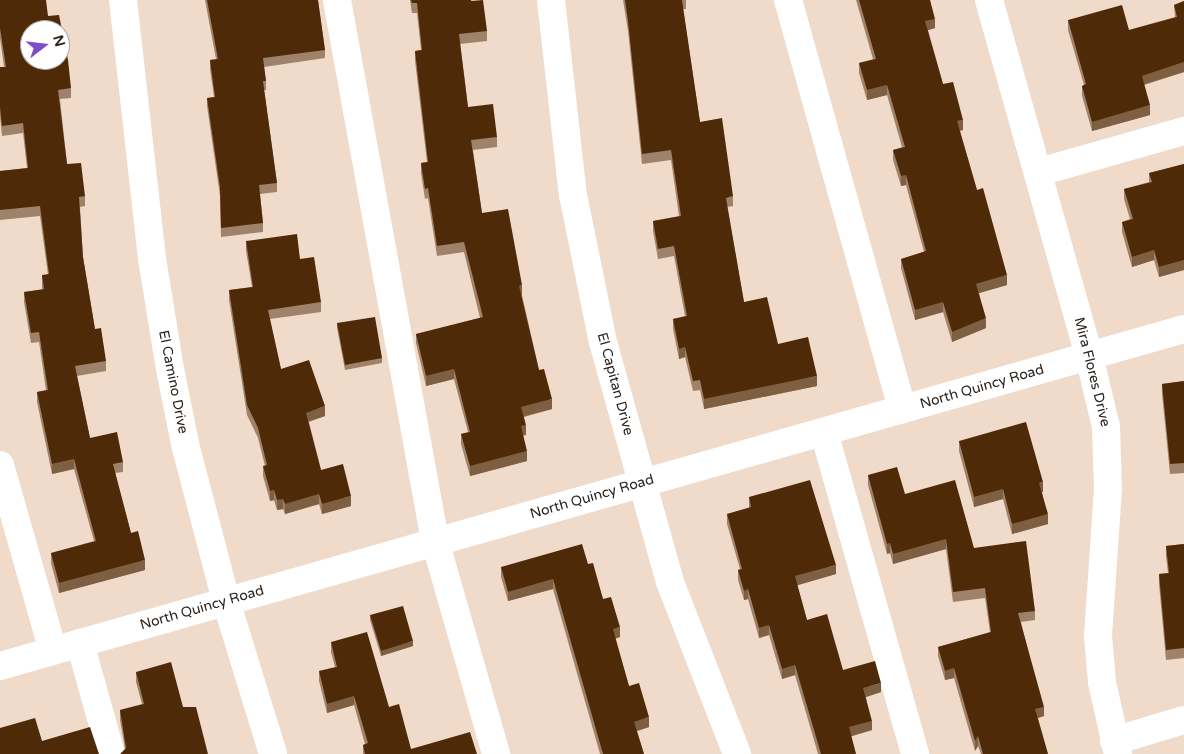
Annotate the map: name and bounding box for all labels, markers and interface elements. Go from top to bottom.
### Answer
north arrow [20,20,70,70]
text: N [49,33,69,49]
street label: Mira Flores Drive [1070,316,1114,428]
street label: El Camino Drive [155,329,191,435]
street label: El Capitan Drive [593,331,637,437]
street label: North Quincy Road [918,361,1046,413]
street label: North Quincy Road [528,471,656,523]
street label: North Quincy Road [138,582,266,634]

